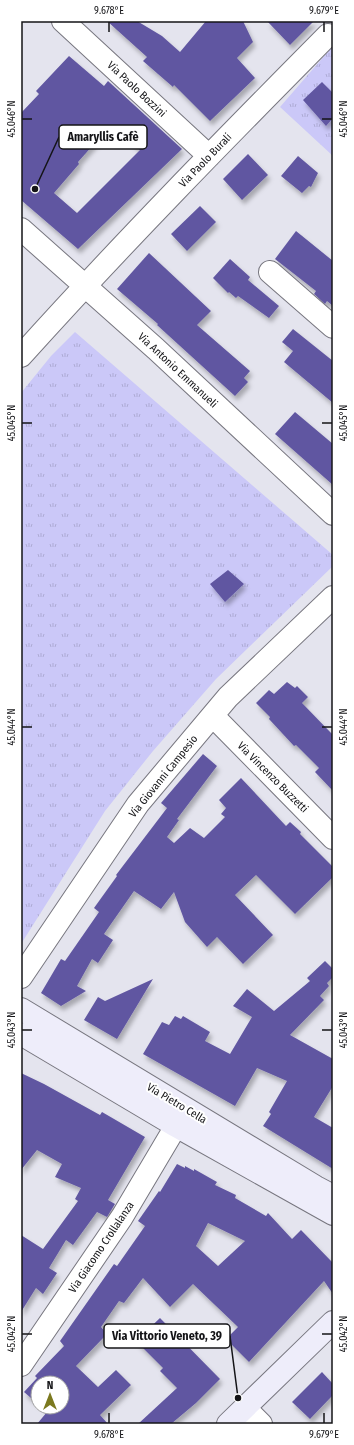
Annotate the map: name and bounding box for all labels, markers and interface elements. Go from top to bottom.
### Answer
text: 9.678°E [94,5,124,17]
text: 9.679°E [309,5,339,17]
street label: Via Paolo Bozzini [105,59,169,120]
text: 45.046°N [6,101,18,138]
text: 45.046°N [338,101,350,138]
callout: Amaryllis Cafè [59,125,147,149]
text: Amaryllis Cafè [66,130,139,144]
street label: Via Paolo Burali [176,130,235,190]
street label: Via Antonio Emmanueli [135,330,220,411]
text: 45.045°N [6,405,18,441]
text: 45.045°N [338,405,350,441]
text: 45.044°N [6,709,18,745]
text: 45.044°N [338,709,350,745]
street label: Via Giovanni Campesio [126,732,201,820]
street label: Via Vincenzo Buzzetti [235,739,311,816]
text: 45.043°N [6,1012,18,1048]
text: 45.043°N [338,1012,350,1048]
street label: Via Pietro Cella [144,1080,209,1126]
street label: Via Giacomo Crollalanza [66,1199,137,1295]
text: 45.042°N [6,1316,18,1352]
text: 45.042°N [338,1316,350,1352]
callout: Via Vittorio Veneto, 39 [104,1324,230,1348]
text: Via Vittorio Veneto, 39 [111,1329,222,1343]
north arrow [30,1375,70,1415]
text: N [47,1379,53,1392]
text: 9.678°E [94,1429,124,1441]
text: 9.679°E [309,1429,339,1441]

